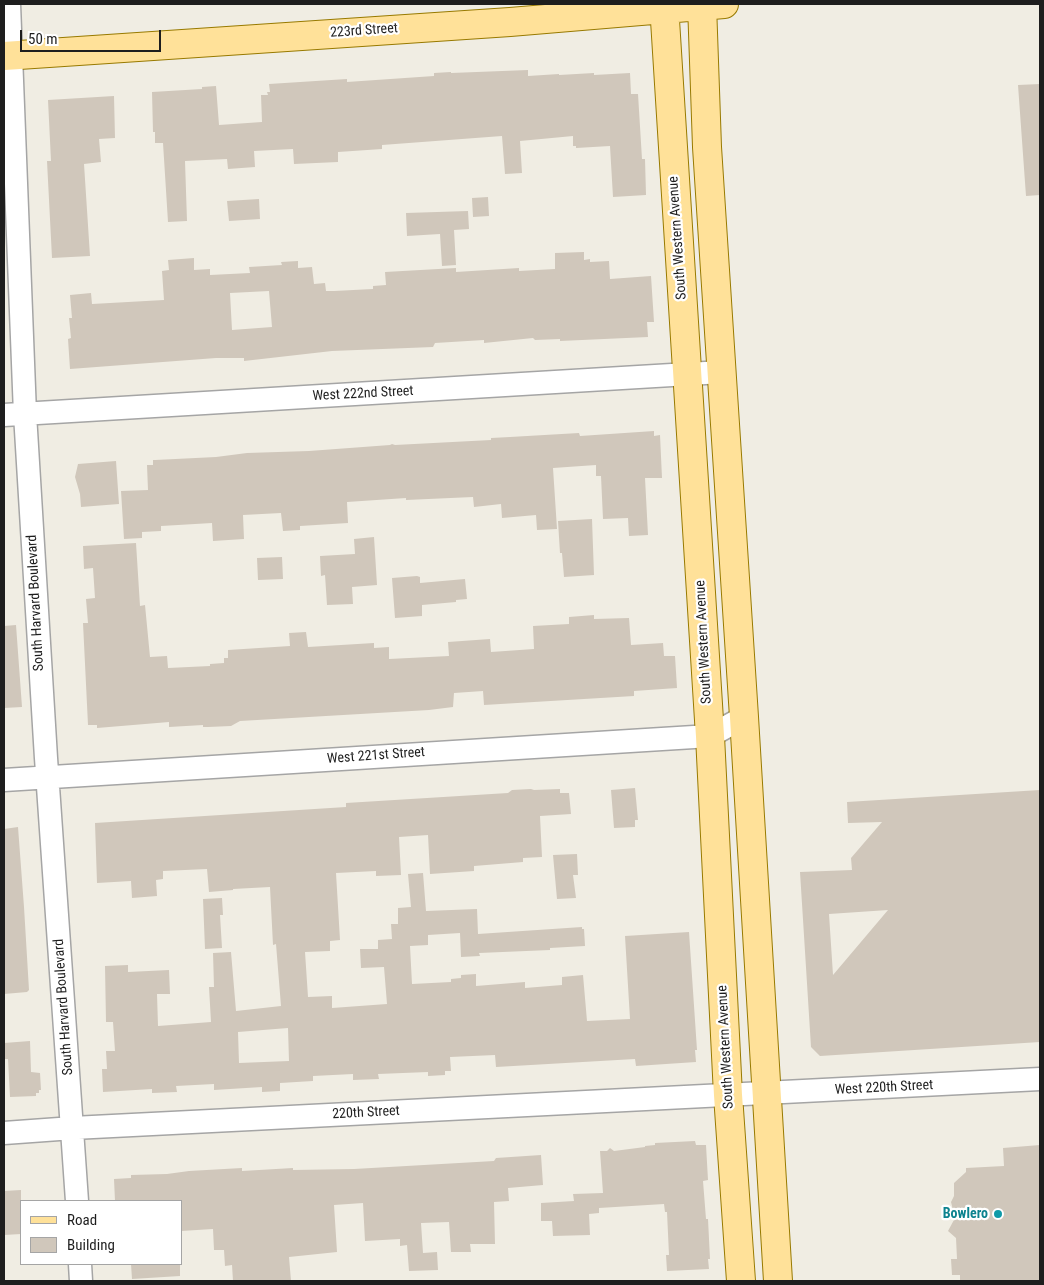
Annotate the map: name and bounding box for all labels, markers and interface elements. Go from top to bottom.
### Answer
scale bar [22,20,164,52]
street label: 223rd Street [330,20,398,42]
text: 50 m [28,30,58,48]
street label: South Western Avenue [665,176,691,300]
street label: West 222nd Street [312,383,414,405]
street label: South Harvard Boulevard [24,534,48,672]
street label: South Western Avenue [692,580,716,704]
street label: West 221st Street [327,744,425,768]
street label: South Harvard Boulevard [51,938,77,1076]
street label: South Western Avenue [714,985,738,1109]
street label: West 220th Street [834,1077,934,1099]
street label: 220th Street [332,1103,400,1123]
legend [20,1200,182,1265]
place label: Bowlero [943,1206,988,1222]
marker: Bowlero [992,1208,1004,1220]
text: Road [67,1211,97,1229]
text: Building [67,1236,115,1254]

